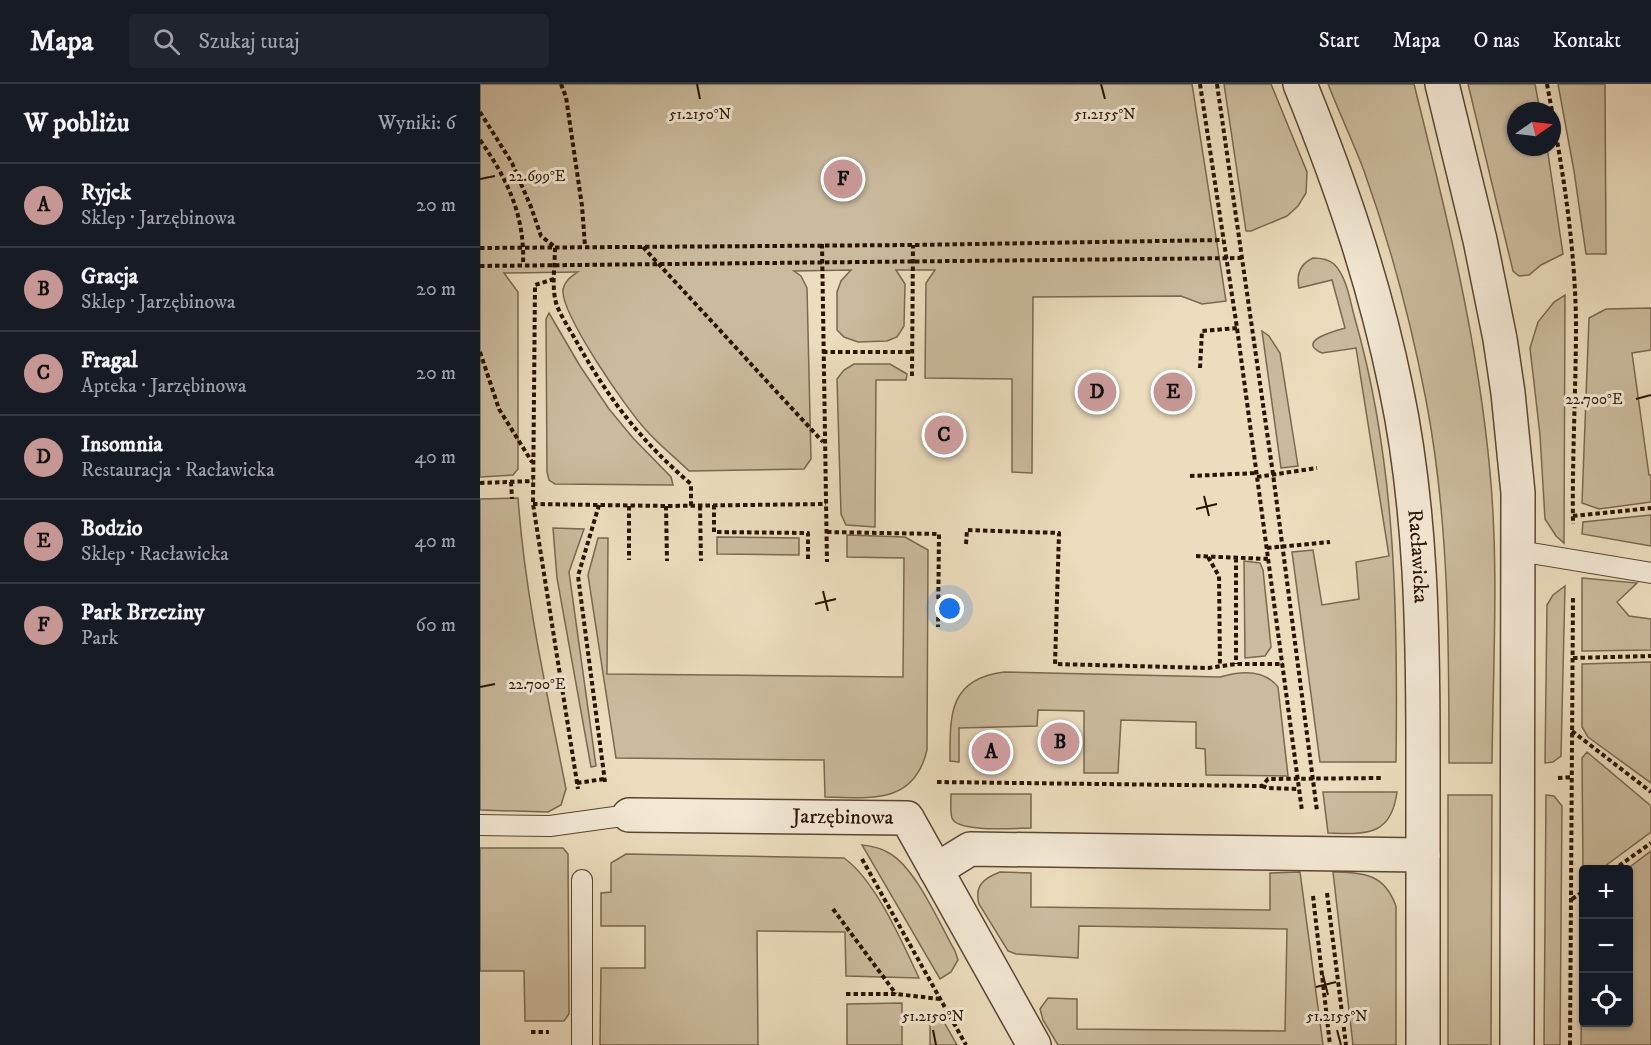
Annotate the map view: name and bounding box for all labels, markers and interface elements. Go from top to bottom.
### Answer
search box [129,14,549,68]
text: Mapa [30,24,93,59]
icon: search [150,25,183,58]
text: Szukaj tutaj [198,28,300,55]
text: Start [1319,28,1360,54]
text: Mapa [1393,28,1440,54]
text: O nas [1473,28,1520,54]
text: Kontakt [1553,28,1621,54]
north arrow [1507,102,1561,156]
text: 51.2150°N [669,105,731,124]
text: 51.2155°N [1074,105,1136,124]
text: W pobliżu [24,107,129,140]
text: Wyniki: 6 [378,111,456,136]
pin: F [824,156,862,202]
text: 22.699°E [509,167,566,186]
text: Ryjek [81,179,131,206]
text: A [37,193,50,218]
text: 20 m [416,193,456,218]
text: Sklep · Jarzębinowa [81,206,235,231]
text: Gracja [81,263,138,290]
text: B [37,277,50,302]
text: 20 m [416,277,456,302]
text: Sklep · Jarzębinowa [81,290,235,315]
text: Fragal [81,347,138,374]
text: C [37,361,50,386]
text: 20 m [416,361,456,386]
pin: D [1078,370,1116,414]
pin: E [1154,370,1192,414]
text: Apteka · Jarzębinowa [81,374,247,399]
text: 22.700°E [1565,390,1623,409]
pin: C [924,412,964,458]
text: Insomnia [81,431,163,458]
text: D [36,445,51,470]
text: 40 m [414,445,456,470]
text: Restauracja · Racławicka [81,458,275,483]
street label: Racławicka [1401,508,1434,604]
text: Bodzio [81,515,143,542]
text: E [36,529,51,554]
text: 40 m [414,529,456,554]
text: Sklep · Racławicka [81,542,229,567]
your location [935,594,964,623]
text: Park Brzeziny [81,599,204,626]
text: F [37,613,50,638]
text: 60 m [416,613,456,638]
text: Park [81,626,118,651]
text: 22.700°E [508,675,566,694]
pin: B [1040,720,1080,764]
pin: A [972,730,1010,774]
street label: Jarzębinowa [790,804,894,831]
map controls [1579,865,1633,1027]
button: + [1579,865,1633,919]
button: − [1579,919,1633,973]
button: locate [1579,973,1633,1027]
text: 51.2150°N [902,1007,964,1026]
text: 51.2155°N [1306,1007,1368,1026]

